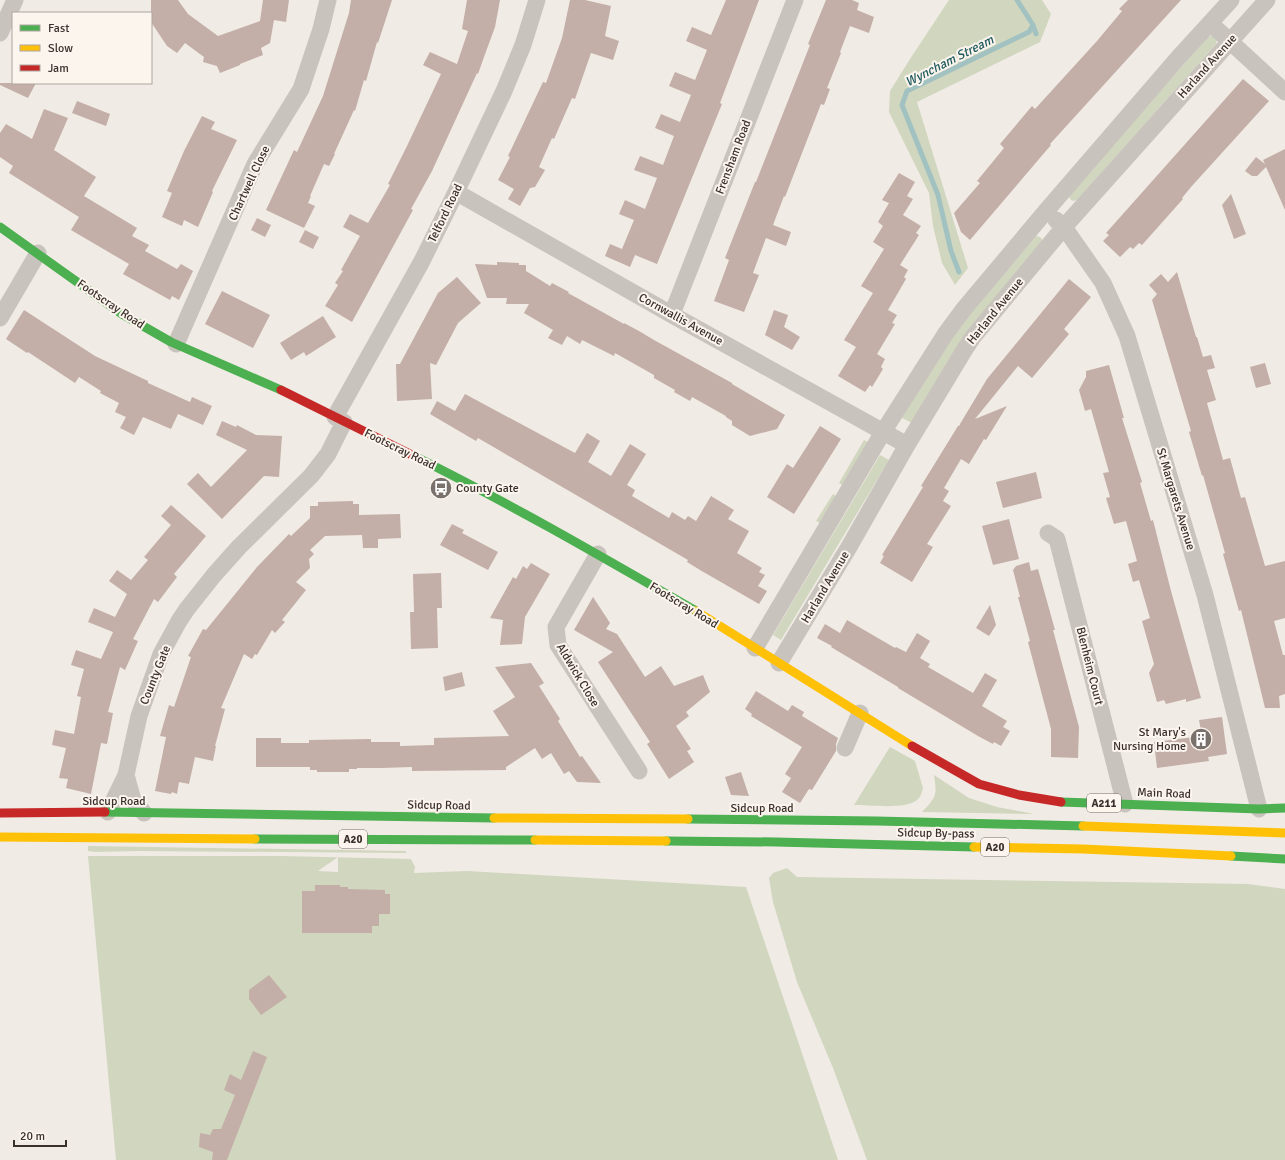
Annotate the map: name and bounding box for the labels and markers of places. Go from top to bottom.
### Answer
bus stop icon: County Gate [428,475,454,501]
place label: County Gate [456,481,519,496]
place label: St Mary's Nursing Home [1113,725,1186,754]
building icon: St Mary's Nursing Home [1188,726,1214,752]

